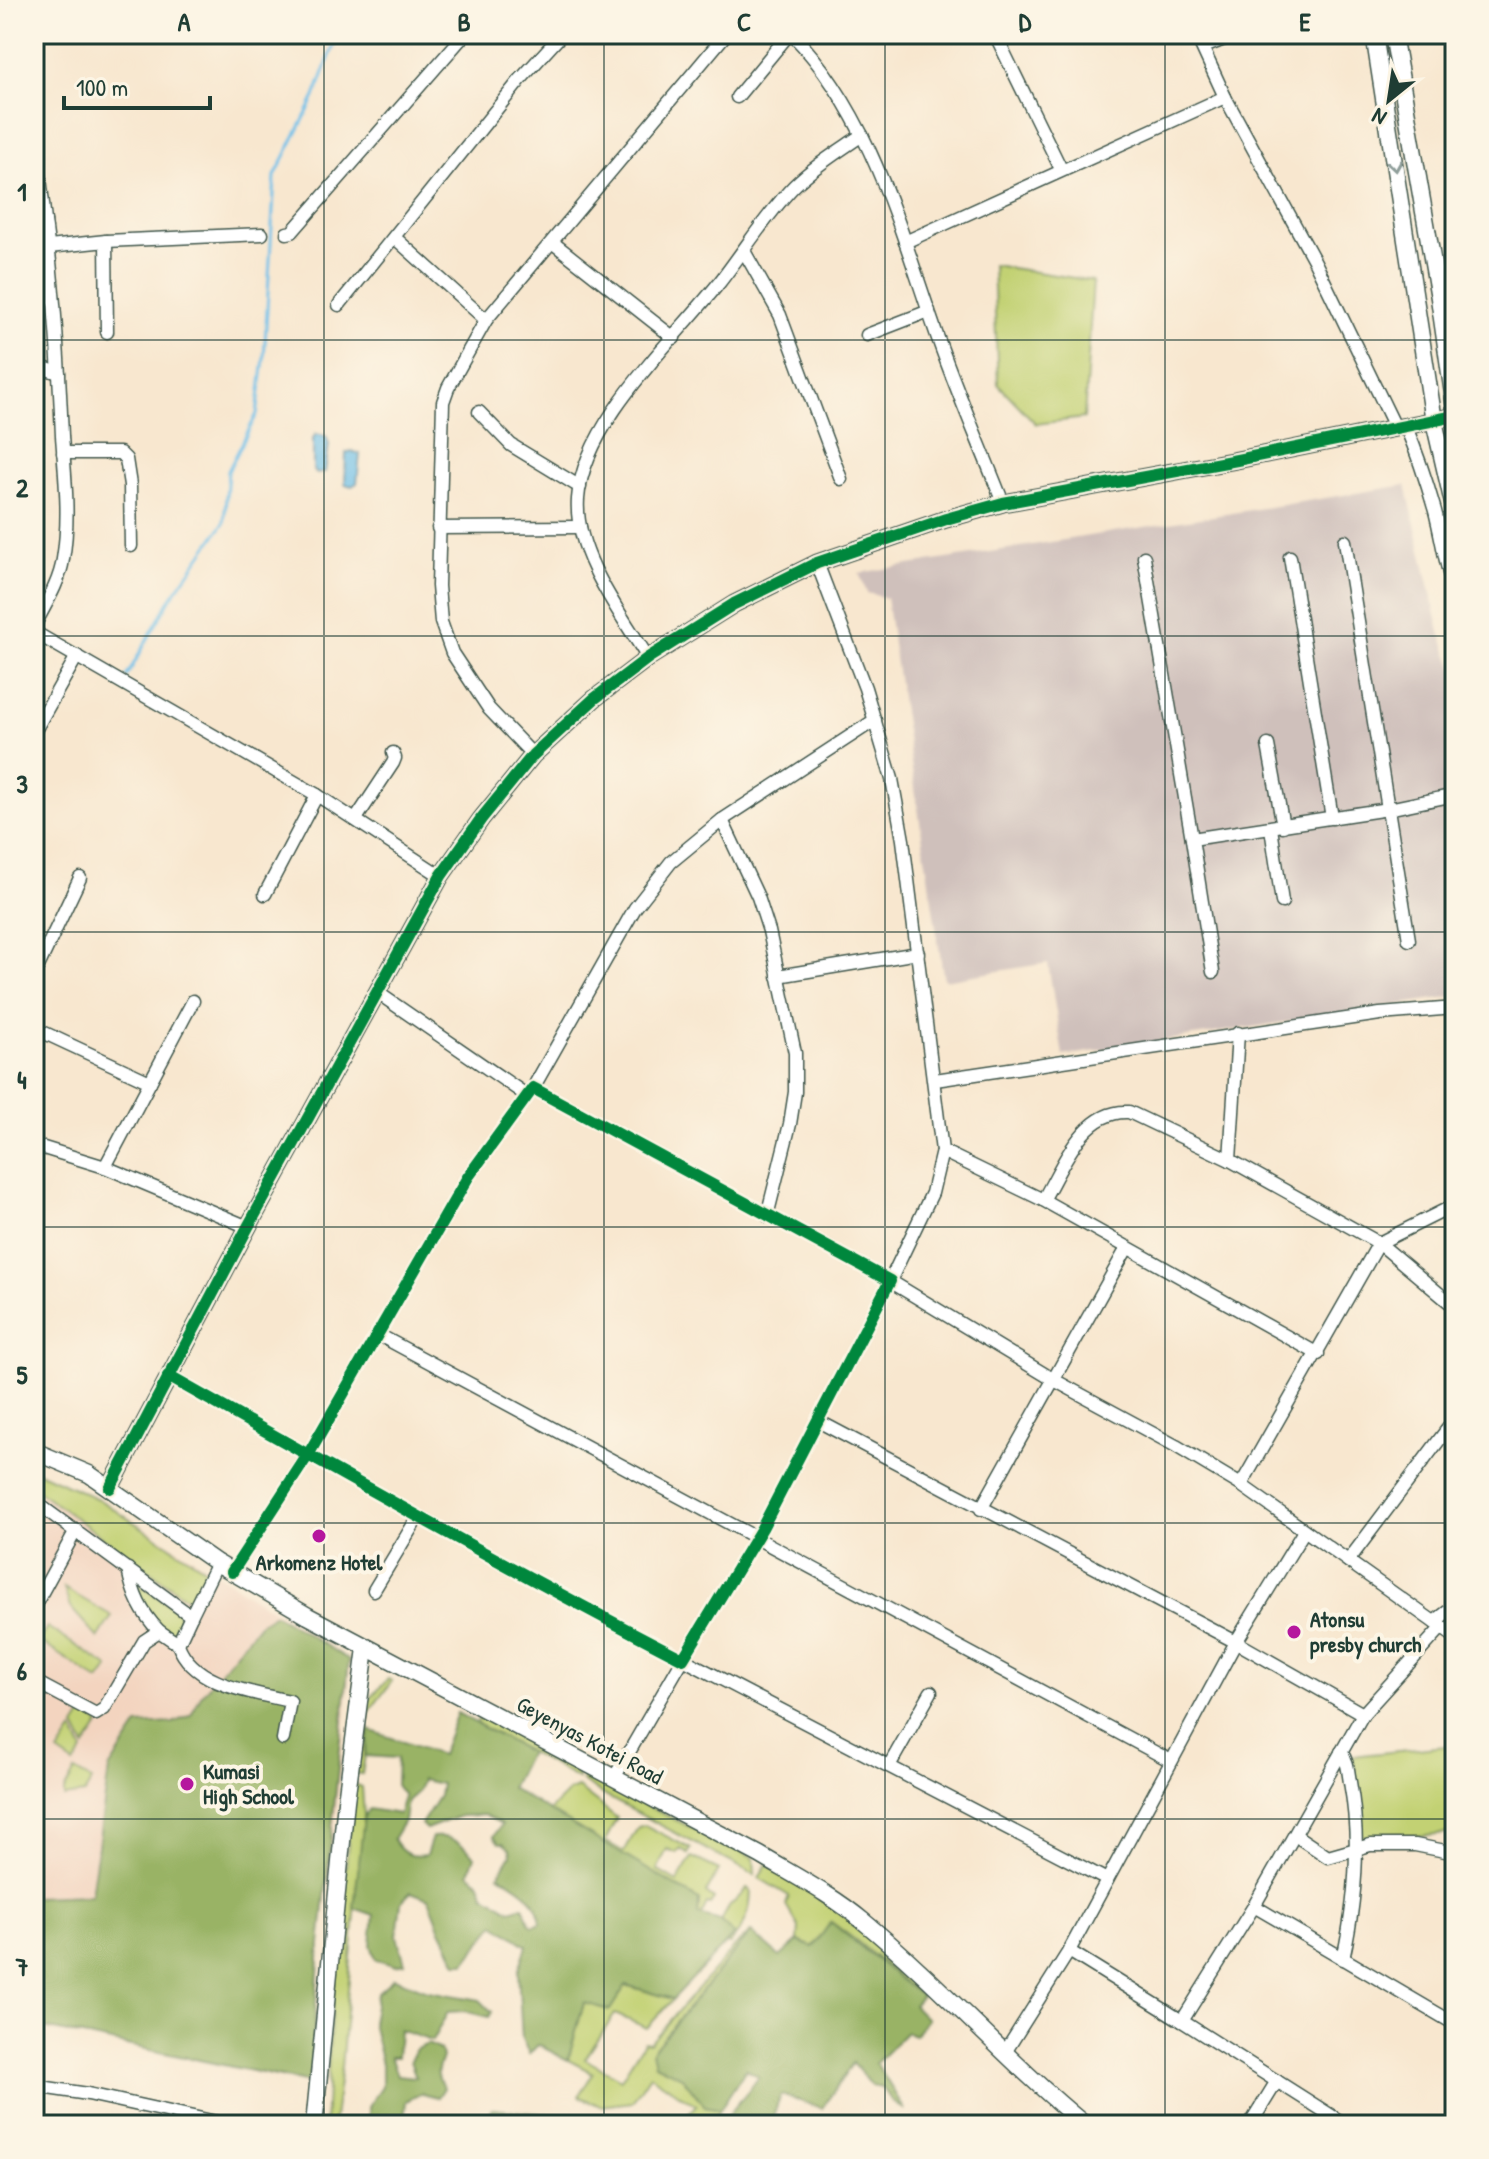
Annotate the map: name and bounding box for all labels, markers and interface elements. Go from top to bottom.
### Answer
text: A [178,4,191,39]
text: B [457,4,471,39]
text: C [737,4,751,39]
text: D [1019,4,1032,39]
text: E [1299,4,1311,39]
scale bar [64,60,210,110]
north arrow [1349,60,1429,140]
text: 100 m [76,71,128,103]
text: N [1366,101,1392,133]
one-way arrow [1386,159,1403,173]
text: 1 [17,174,27,209]
text: 2 [16,470,29,505]
text: 3 [16,766,28,801]
text: 4 [17,1062,27,1097]
text: 5 [17,1357,28,1392]
marker: Arkomenz Hotel [310,1527,328,1545]
place label: Arkomenz Hotel [256,1547,383,1577]
place label: Atonsu presby church [1310,1604,1422,1660]
marker: Atonsu presby church [1285,1623,1303,1641]
text: 6 [17,1653,28,1688]
street label: Geyenyas Kotei Road [512,1689,669,1791]
place label: Kumasi High School [203,1756,295,1812]
marker: Kumasi High School [178,1775,196,1793]
text: 7 [15,1949,29,1984]

